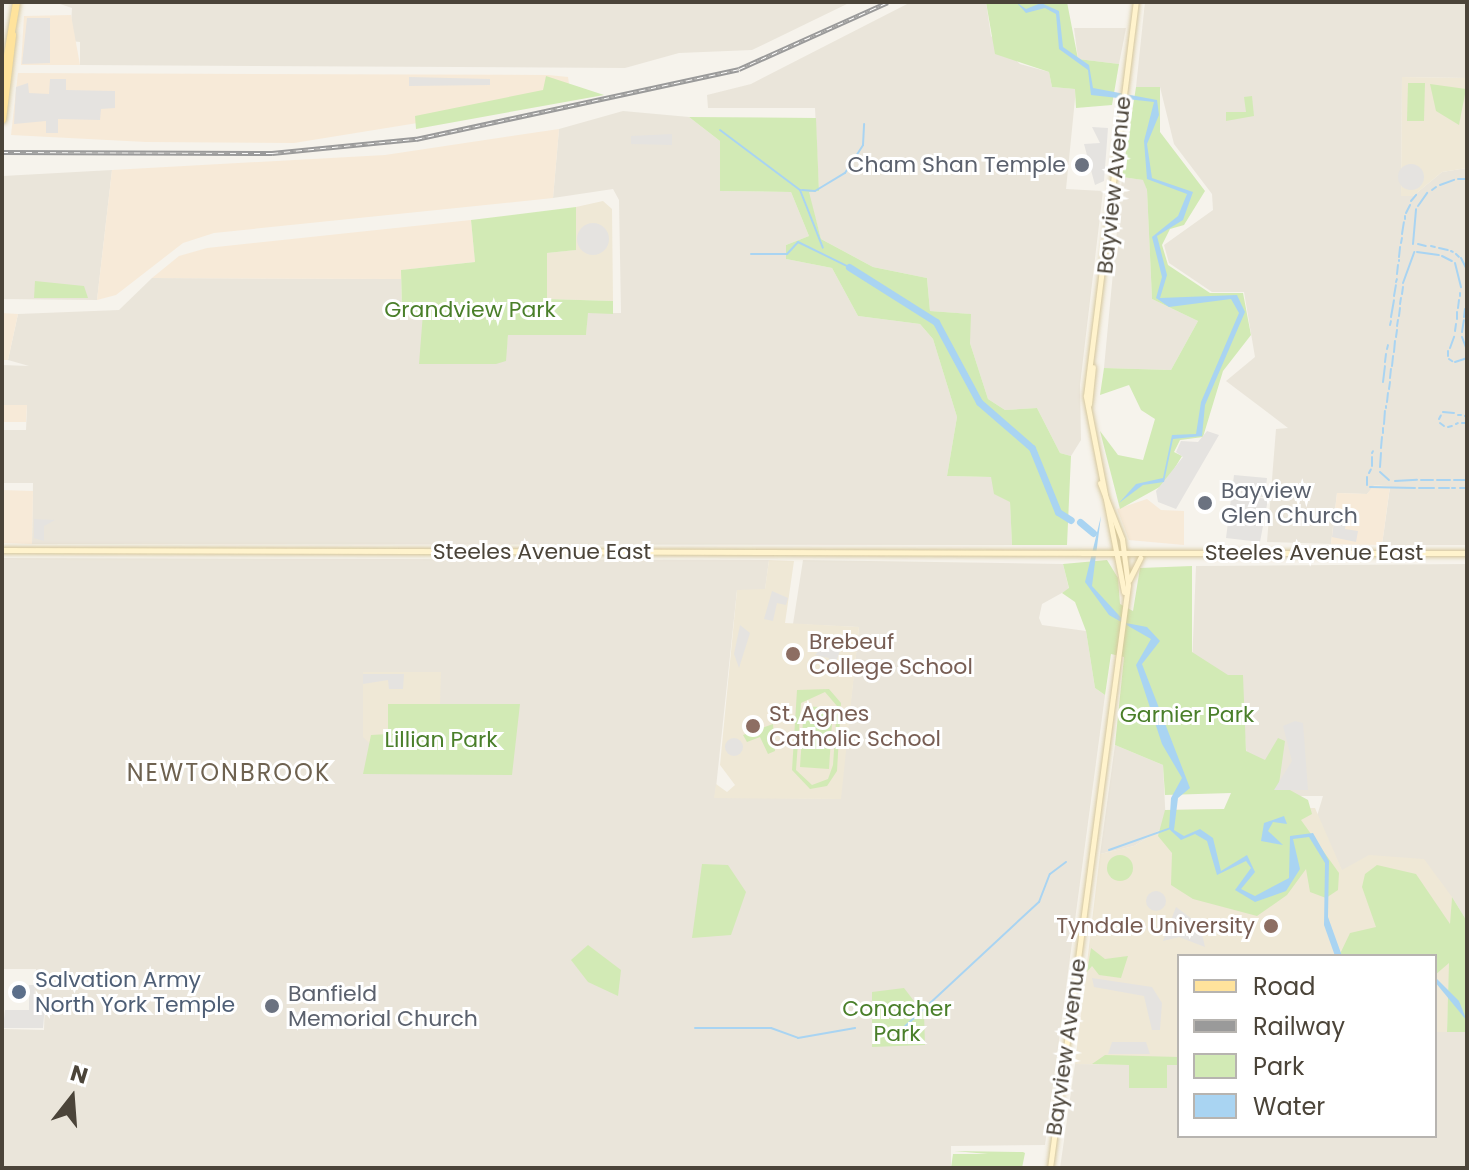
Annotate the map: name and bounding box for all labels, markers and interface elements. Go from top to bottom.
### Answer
street label: Bayview Avenue [1092,95,1136,275]
place label: Cham Shan Temple [848,152,1066,178]
marker: Cham Shan Temple [1073,156,1091,174]
park label: Grandview Park [384,297,556,323]
place label: Bayview Glen Church [1221,477,1358,528]
marker: Bayview Glen Church [1196,494,1214,512]
street label: Steeles Avenue East [433,539,651,565]
street label: Steeles Avenue East [1205,540,1423,566]
place label: Brebeuf College School [809,628,973,680]
marker: Brebeuf College School [784,645,802,663]
place label: St. Agnes Catholic School [769,700,941,752]
park label: Garnier Park [1120,702,1254,728]
marker: St. Agnes Catholic School [744,717,762,735]
park label: Lillian Park [384,727,498,753]
district label: NEWTONBROOK [127,759,331,787]
place label: Tyndale University [1056,913,1255,939]
marker: Tyndale University [1262,917,1280,935]
legend [1177,954,1437,1138]
street label: Bayview Avenue [1040,957,1092,1137]
place label: Salvation Army North York Temple [35,966,235,1018]
text: Road [1253,970,1315,1003]
place label: Banfield Memorial Church [288,980,478,1032]
marker: Salvation Army North York Temple [10,983,28,1001]
park label: Conacher Park [842,995,952,1046]
marker: Banfield Memorial Church [263,997,281,1015]
text: Railway [1253,1010,1345,1043]
text: Park [1253,1050,1304,1083]
text: N [67,1057,92,1092]
north arrow [32,1058,112,1138]
text: Water [1253,1090,1325,1123]

